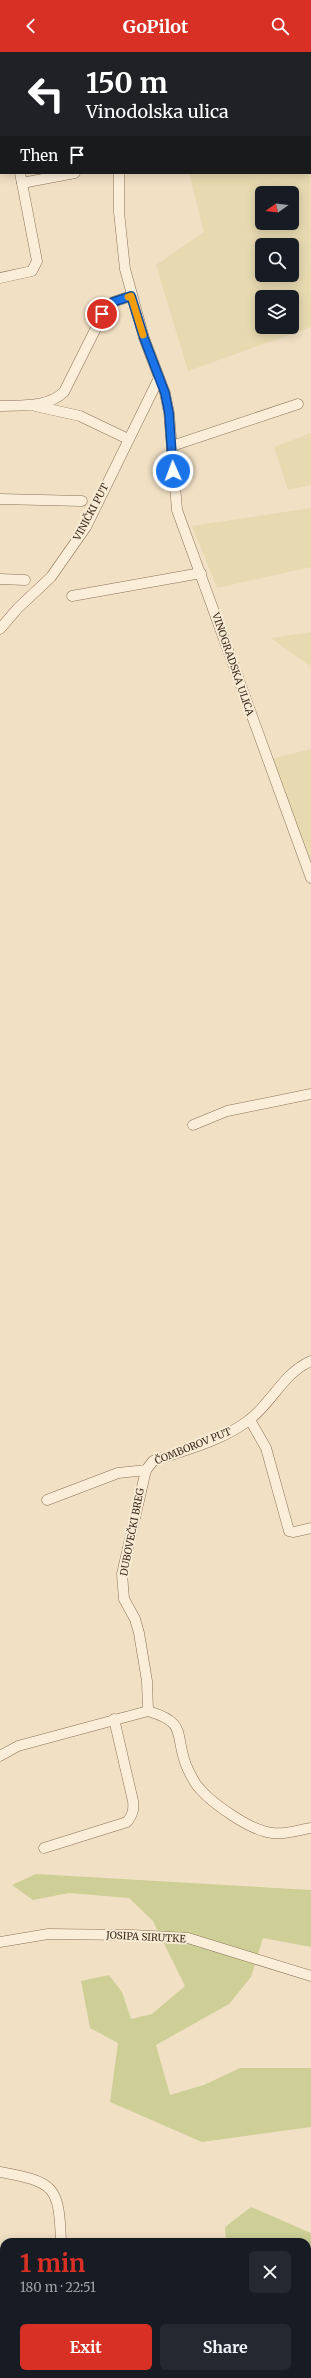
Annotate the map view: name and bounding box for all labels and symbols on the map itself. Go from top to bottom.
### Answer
north arrow [255,186,299,230]
pin [85,297,119,331]
position arrow [152,450,194,492]
street label: VINIČKI PUT [69,481,111,544]
street label: VINOGRADSKA ULICA [209,610,257,718]
street label: ČOMBOROV PUT [152,1424,233,1467]
street label: DUBOVEČKI BREG [116,1486,147,1577]
street label: JOSIPA SIRUTKE [105,1928,187,1946]

